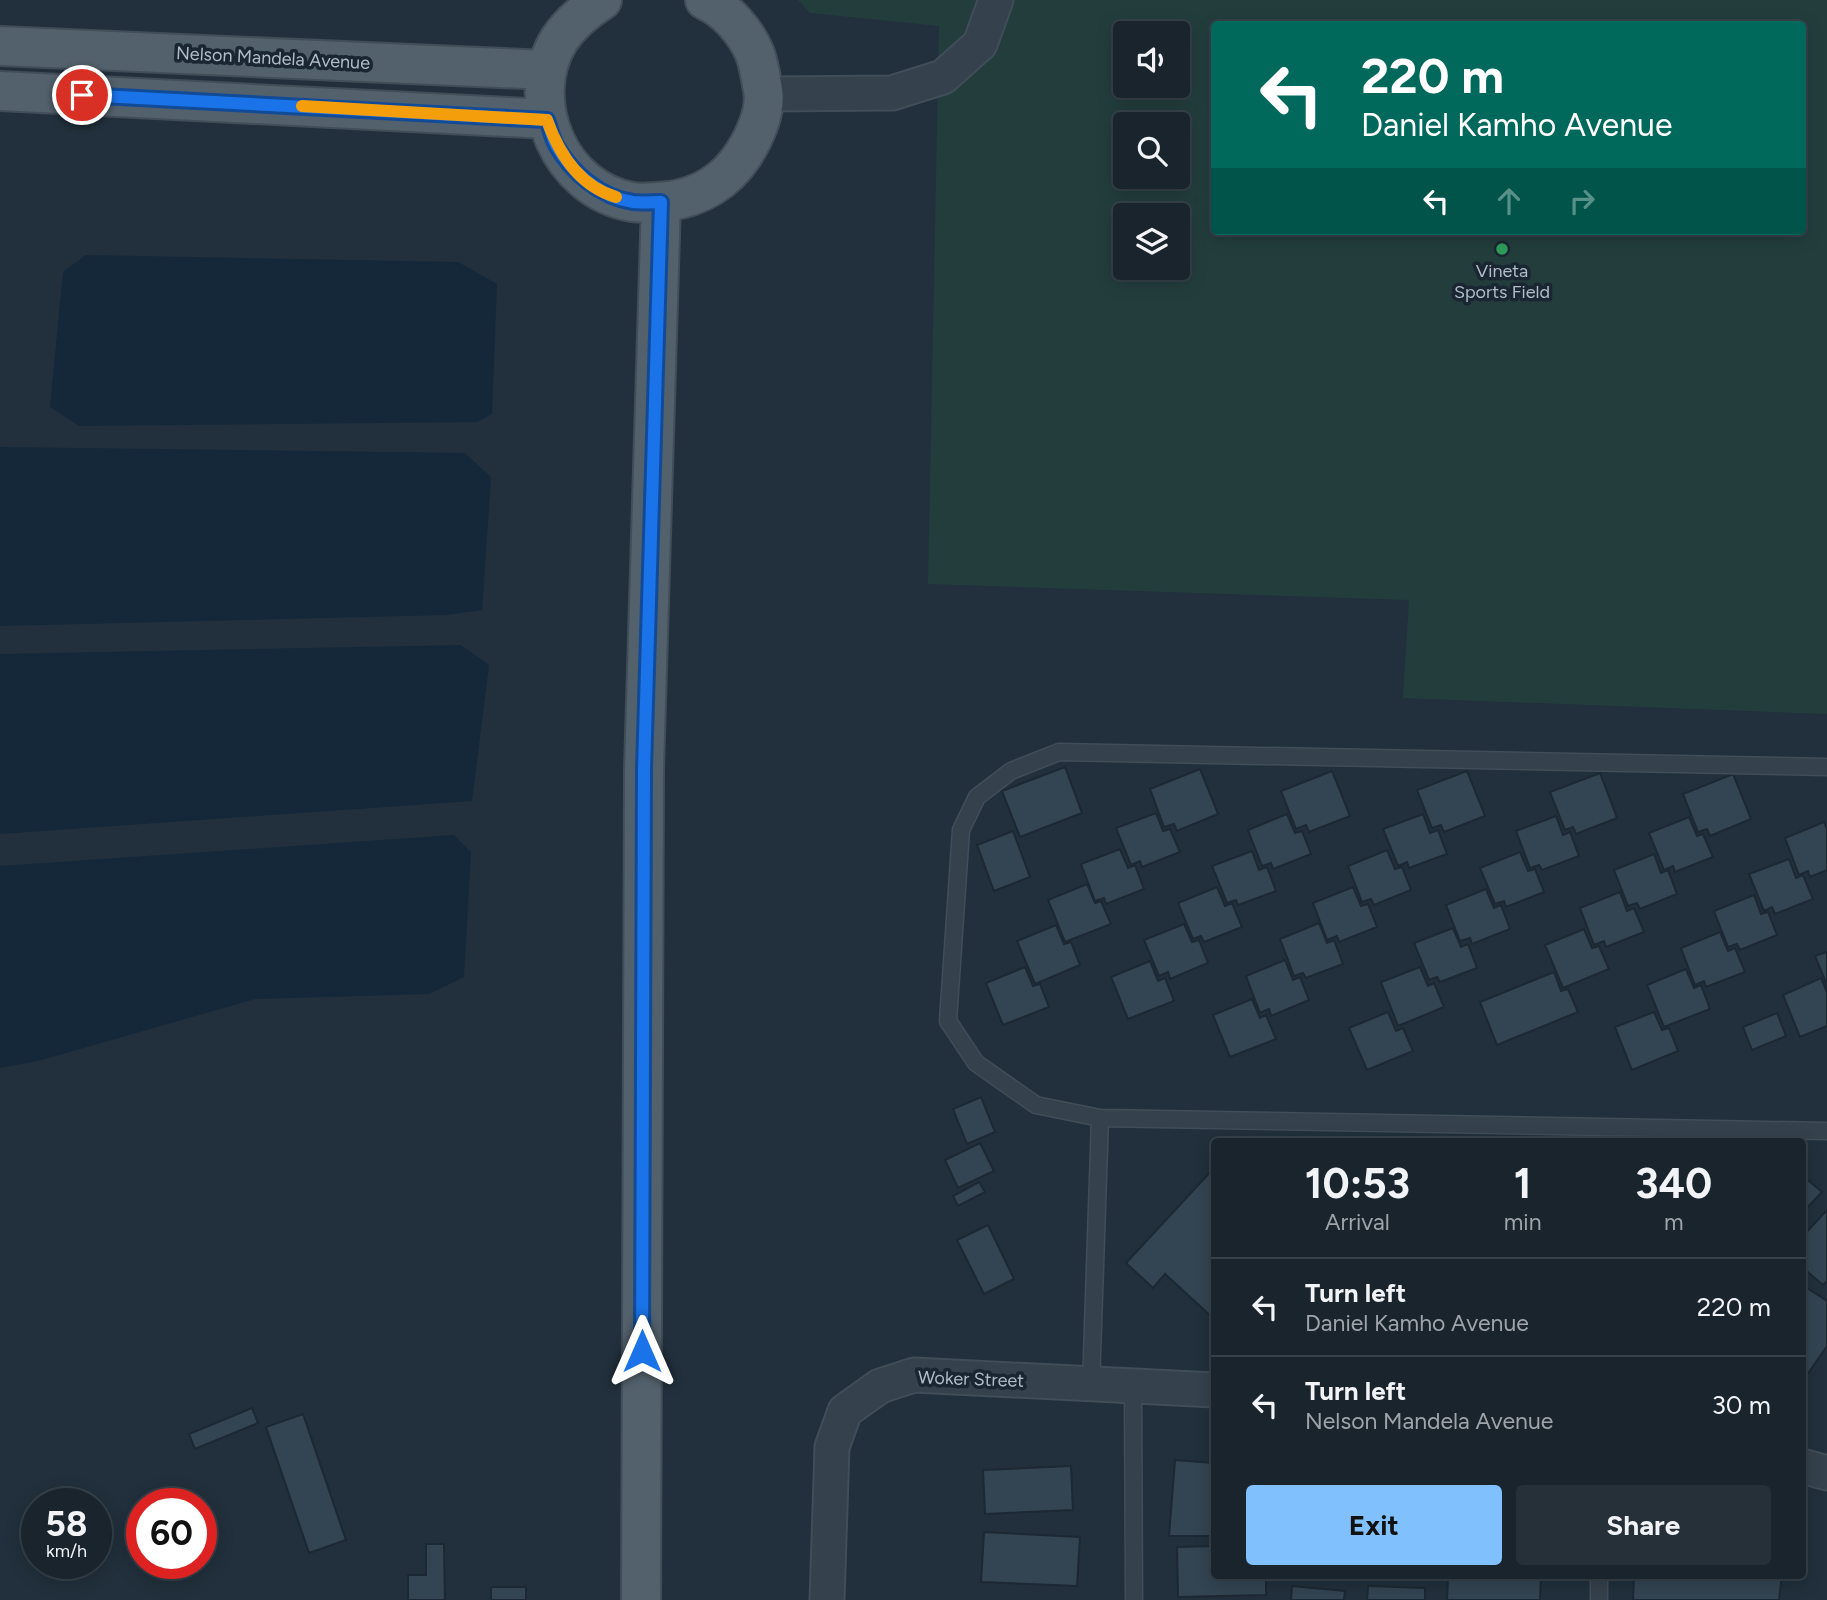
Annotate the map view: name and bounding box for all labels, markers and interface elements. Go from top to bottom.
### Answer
map controls [1113,21,1190,280]
button: sound [1113,21,1190,98]
street label: Nelson Mandela Avenue [175,42,371,74]
text: 220 m [1361,46,1504,105]
icon: left [1246,49,1337,140]
pin [52,65,112,125]
icon: arrive [63,76,101,114]
text: Daniel Kamho Avenue [1361,106,1672,144]
button: search [1113,112,1190,189]
icon: left [1417,182,1455,220]
icon: ahead [1490,182,1528,220]
icon: right [1563,182,1601,220]
button: layers [1113,203,1190,280]
marker: Vineta Sports Field [1494,241,1510,257]
place label: Vineta Sports Field [1454,260,1550,303]
text: 10:53 [1305,1158,1410,1209]
text: 1 [1514,1158,1531,1209]
text: 340 [1635,1158,1712,1209]
text: Arrival [1325,1208,1390,1236]
text: min [1504,1208,1541,1236]
text: m [1664,1208,1684,1236]
text: Turn left [1305,1277,1406,1309]
icon: left [1246,1288,1284,1326]
text: 220 m [1697,1291,1771,1323]
text: Daniel Kamho Avenue [1305,1309,1529,1337]
position arrow [605,1314,679,1388]
street label: Woker Street [918,1366,1025,1392]
text: Turn left [1305,1375,1406,1407]
icon: left [1246,1386,1284,1424]
text: 30 m [1712,1389,1771,1421]
text: Nelson Mandela Avenue [1305,1407,1553,1435]
button: Exit [1246,1485,1502,1565]
button: Share [1516,1485,1771,1565]
speed limit sign: 60 [126,1488,217,1579]
text: 58 [46,1503,87,1545]
text: km/h [46,1540,87,1562]

